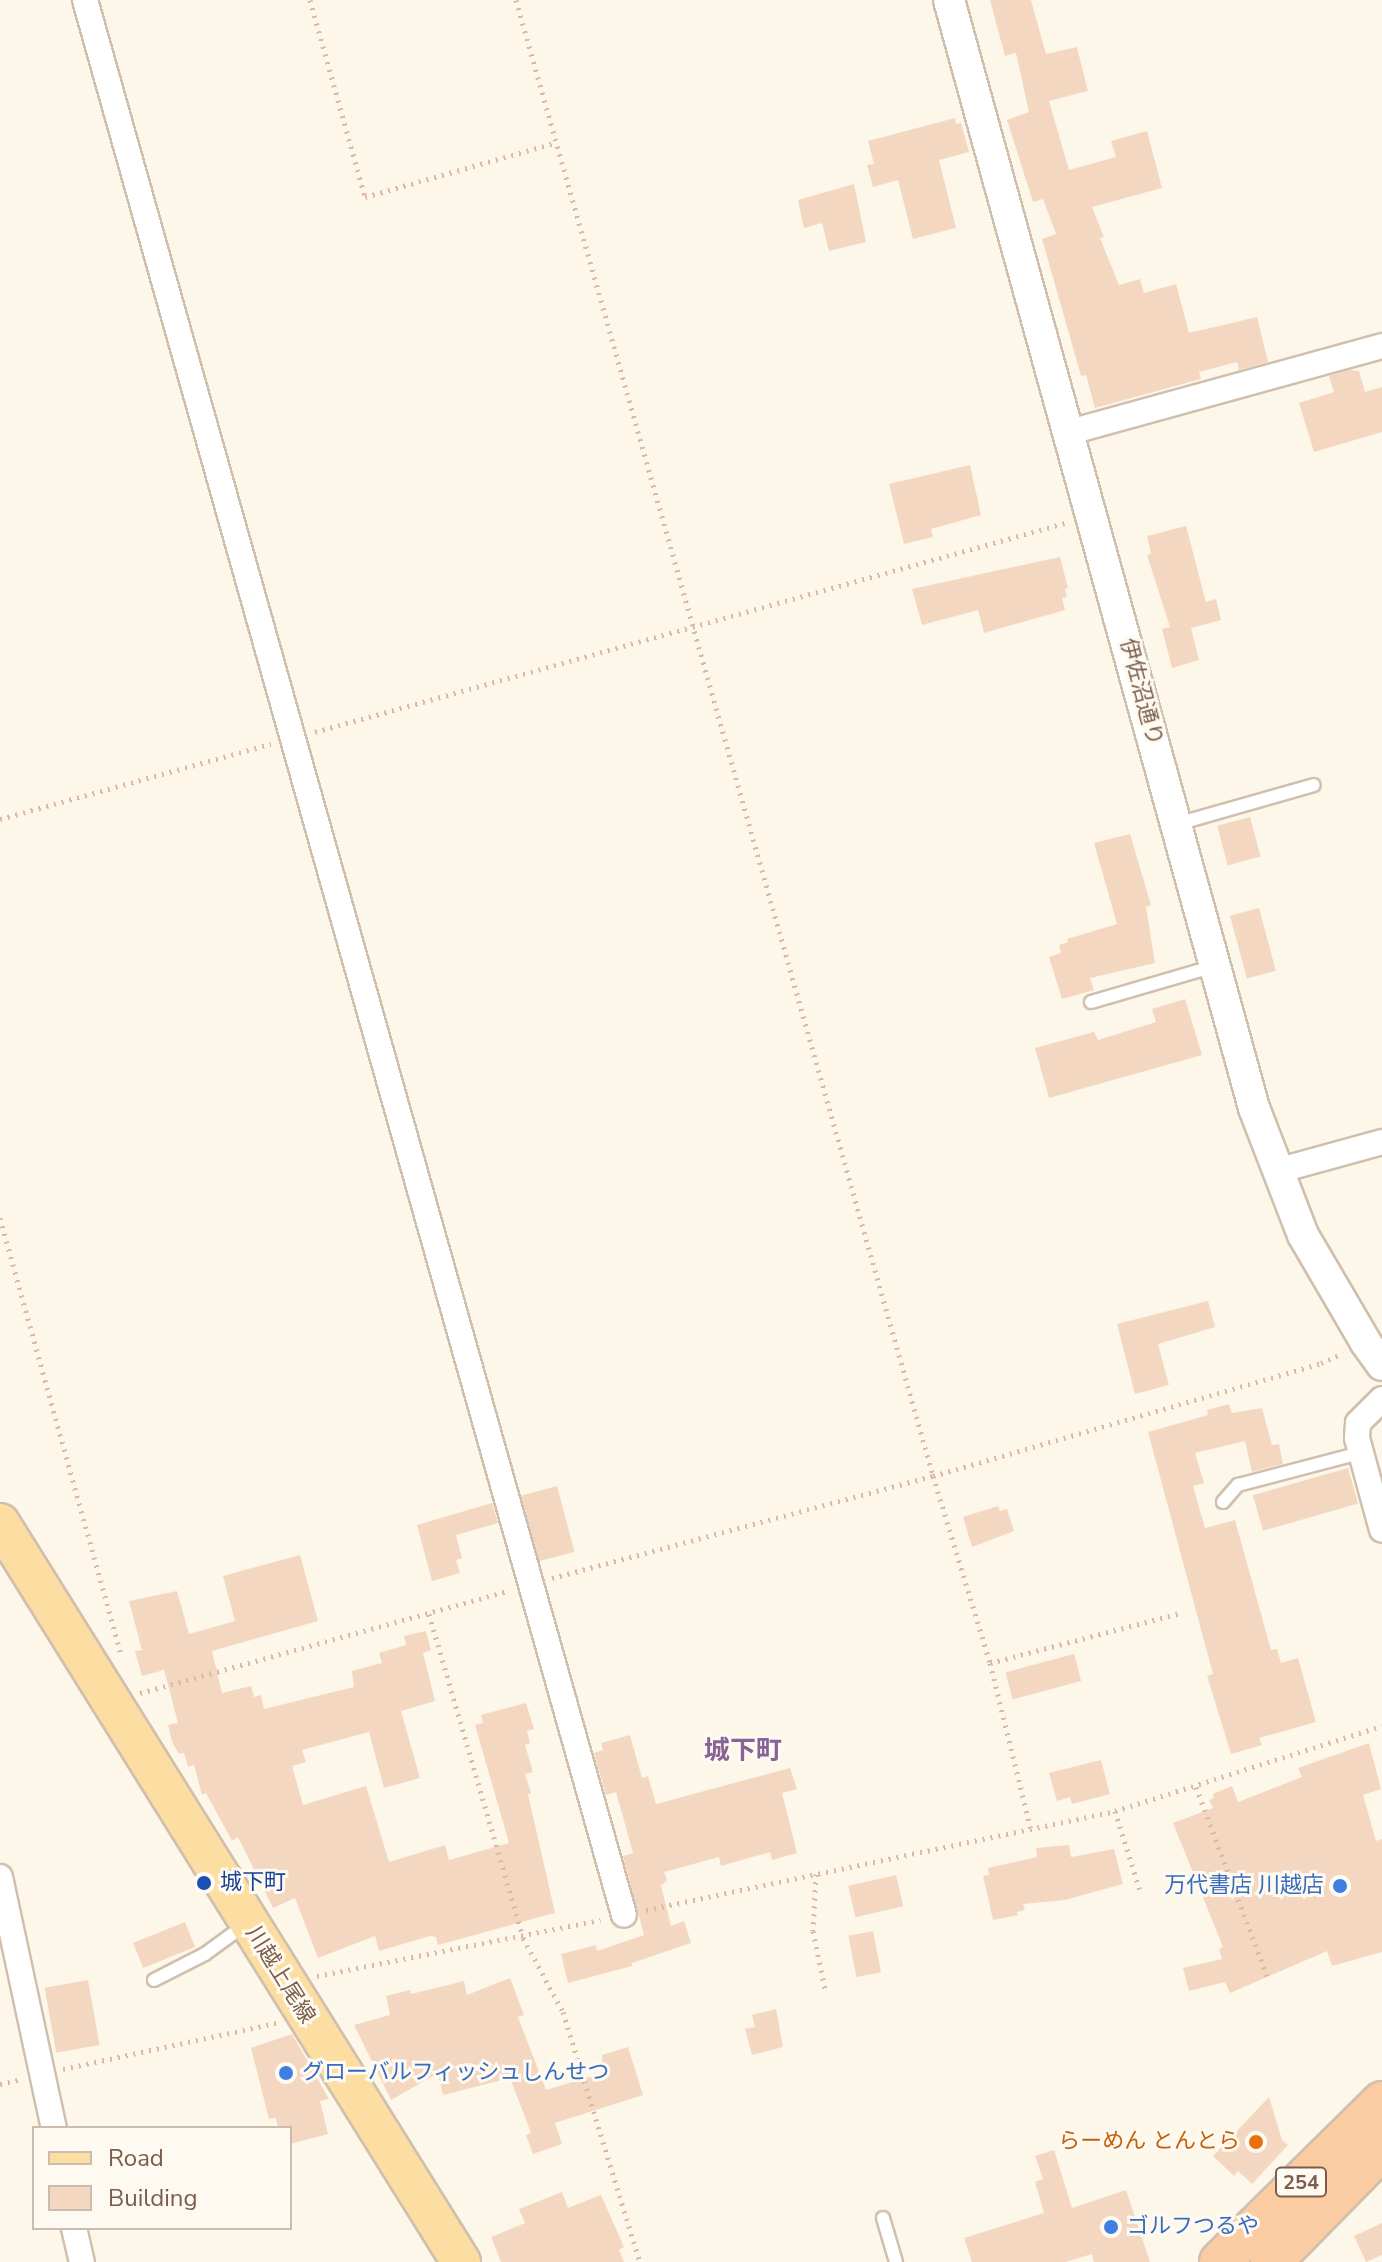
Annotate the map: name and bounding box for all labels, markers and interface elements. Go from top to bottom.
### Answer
street label: 伊佐沼通り [1114,635,1168,749]
district label: 城下町 [704,1735,782,1767]
place label: 城下町 [220,1870,286,1896]
place label: 万代書店 川越店 [1164,1873,1324,1899]
marker: 城下町 [195,1874,213,1892]
marker: 万代書店 川越店 [1331,1877,1349,1895]
street label: 川越上尾線 [240,1921,320,2029]
place label: グローバルフィッシュしんせつ [302,2060,610,2086]
marker: グローバルフィッシュしんせつ [277,2064,295,2082]
legend [32,2126,292,2230]
place label: らーめん とんとら [1058,2129,1240,2155]
marker: らーめん とんとら [1247,2133,1265,2151]
text: Road [108,2142,164,2174]
road number: 254 [1275,2166,1327,2198]
text: Building [108,2182,198,2214]
place label: ゴルフつるや [1127,2214,1259,2240]
marker: ゴルフつるや [1102,2218,1120,2236]

